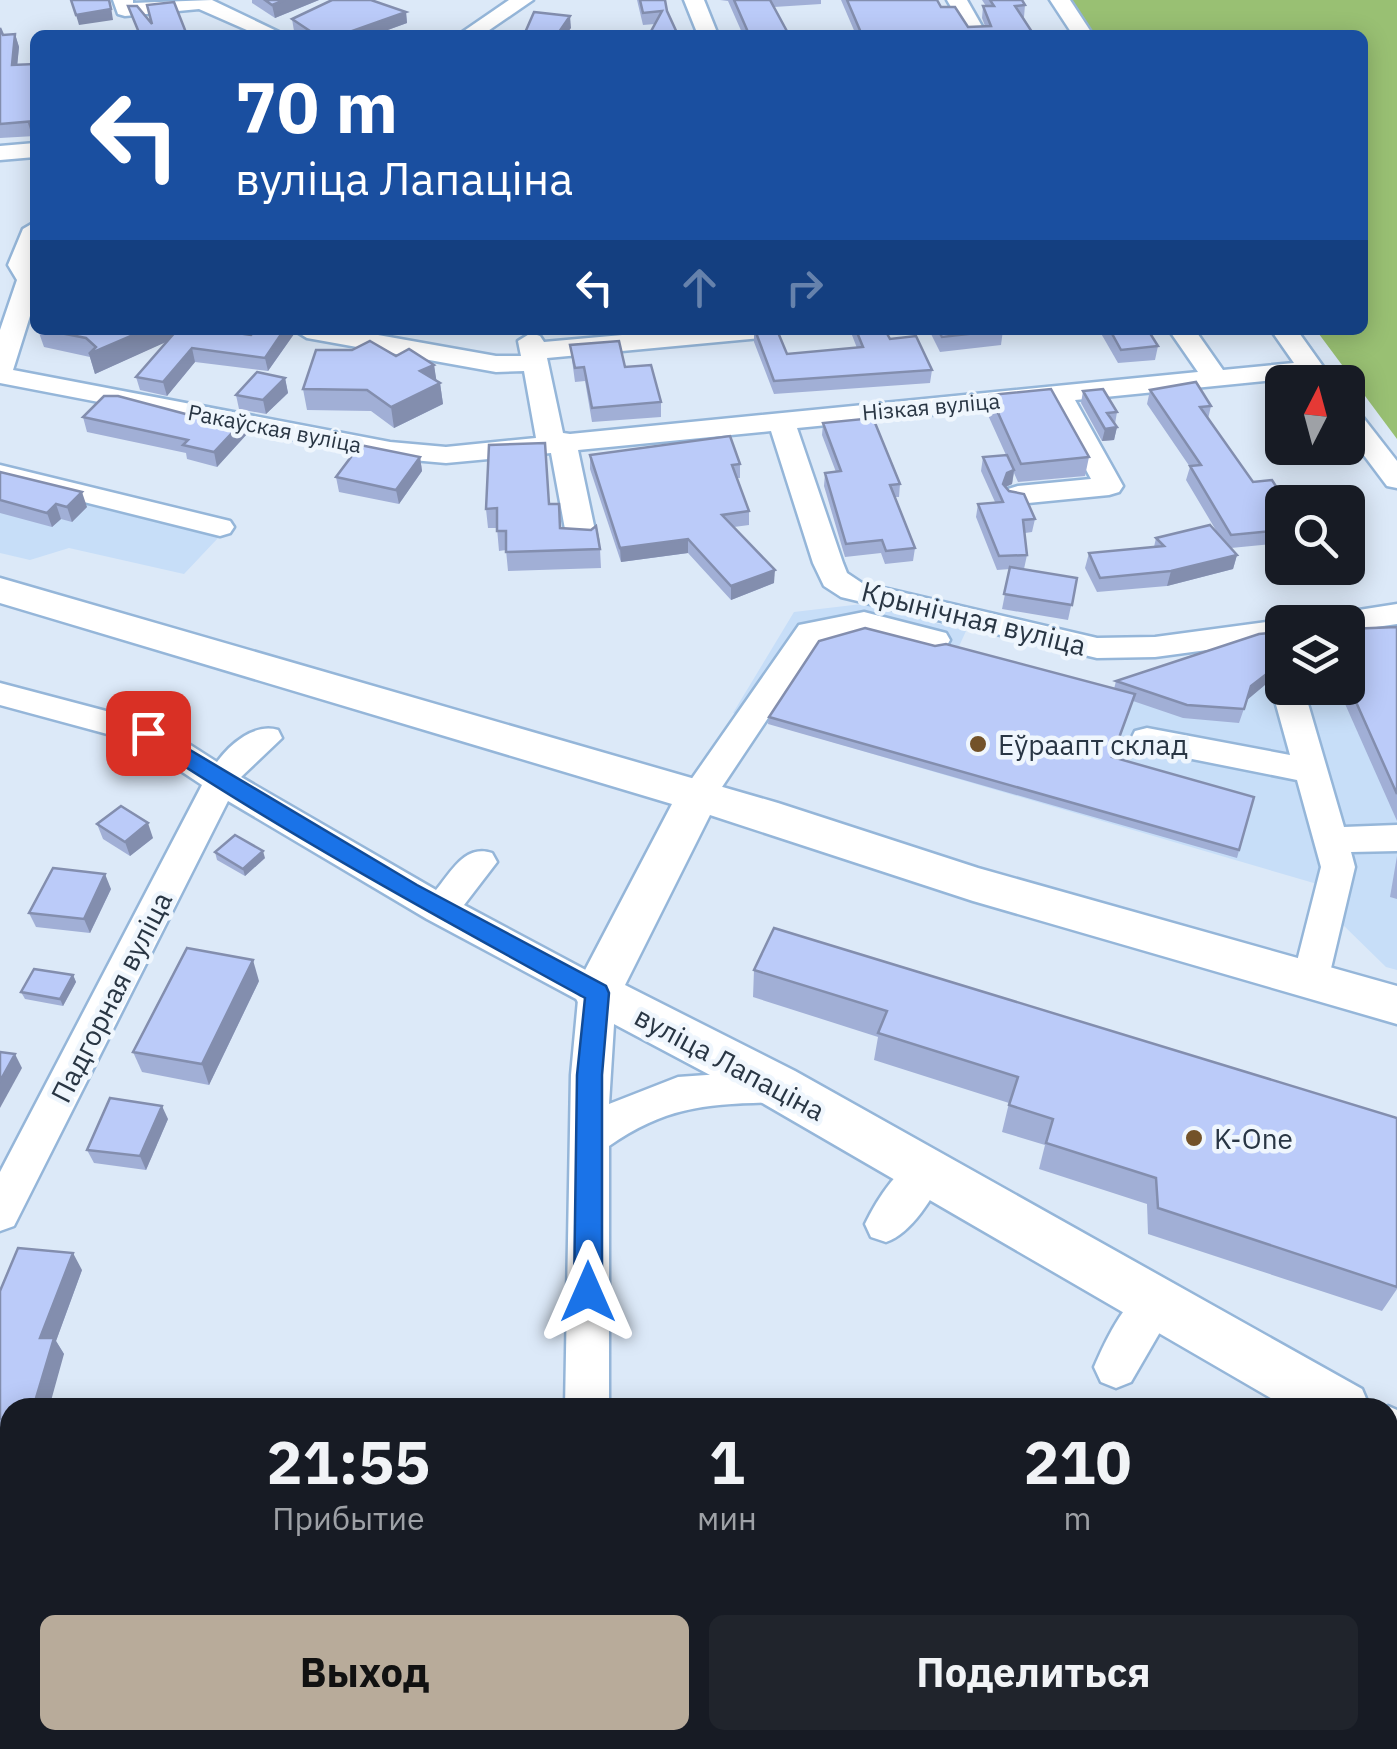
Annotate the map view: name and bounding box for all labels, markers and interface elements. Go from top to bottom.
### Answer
text: 70 m [235,61,398,152]
icon: left [70,70,200,200]
text: вуліца Лапаціна [235,149,573,207]
icon: left [567,260,622,315]
icon: ahead [672,260,727,315]
icon: right [777,260,832,315]
north arrow [1265,365,1365,465]
map controls [1265,365,1365,705]
street label: Нізкая вуліца [861,386,1001,426]
street label: Ракаўская вуліца [186,397,365,459]
button: search [1265,485,1365,585]
street label: Крынічная вуліца [858,572,1090,664]
button: layers [1265,605,1365,705]
pin [106,691,191,776]
icon: arrive [121,706,176,761]
place label: Еўраапт склад [998,726,1188,763]
marker: Еўраапт склад [967,733,989,755]
street label: Падгорная вуліца [42,885,180,1109]
street label: вуліца Лапаціна [628,997,832,1129]
place label: K-One [1214,1120,1293,1157]
marker: K-One [1183,1127,1205,1149]
position arrow [536,1240,640,1344]
text: 21:55 [267,1422,430,1501]
text: 1 [709,1422,745,1501]
text: 210 [1023,1422,1131,1501]
text: Прибытие [272,1497,425,1539]
text: мин [697,1497,757,1539]
text: m [1063,1497,1091,1539]
button: Выход [40,1615,689,1730]
button: Поделиться [709,1615,1358,1730]

